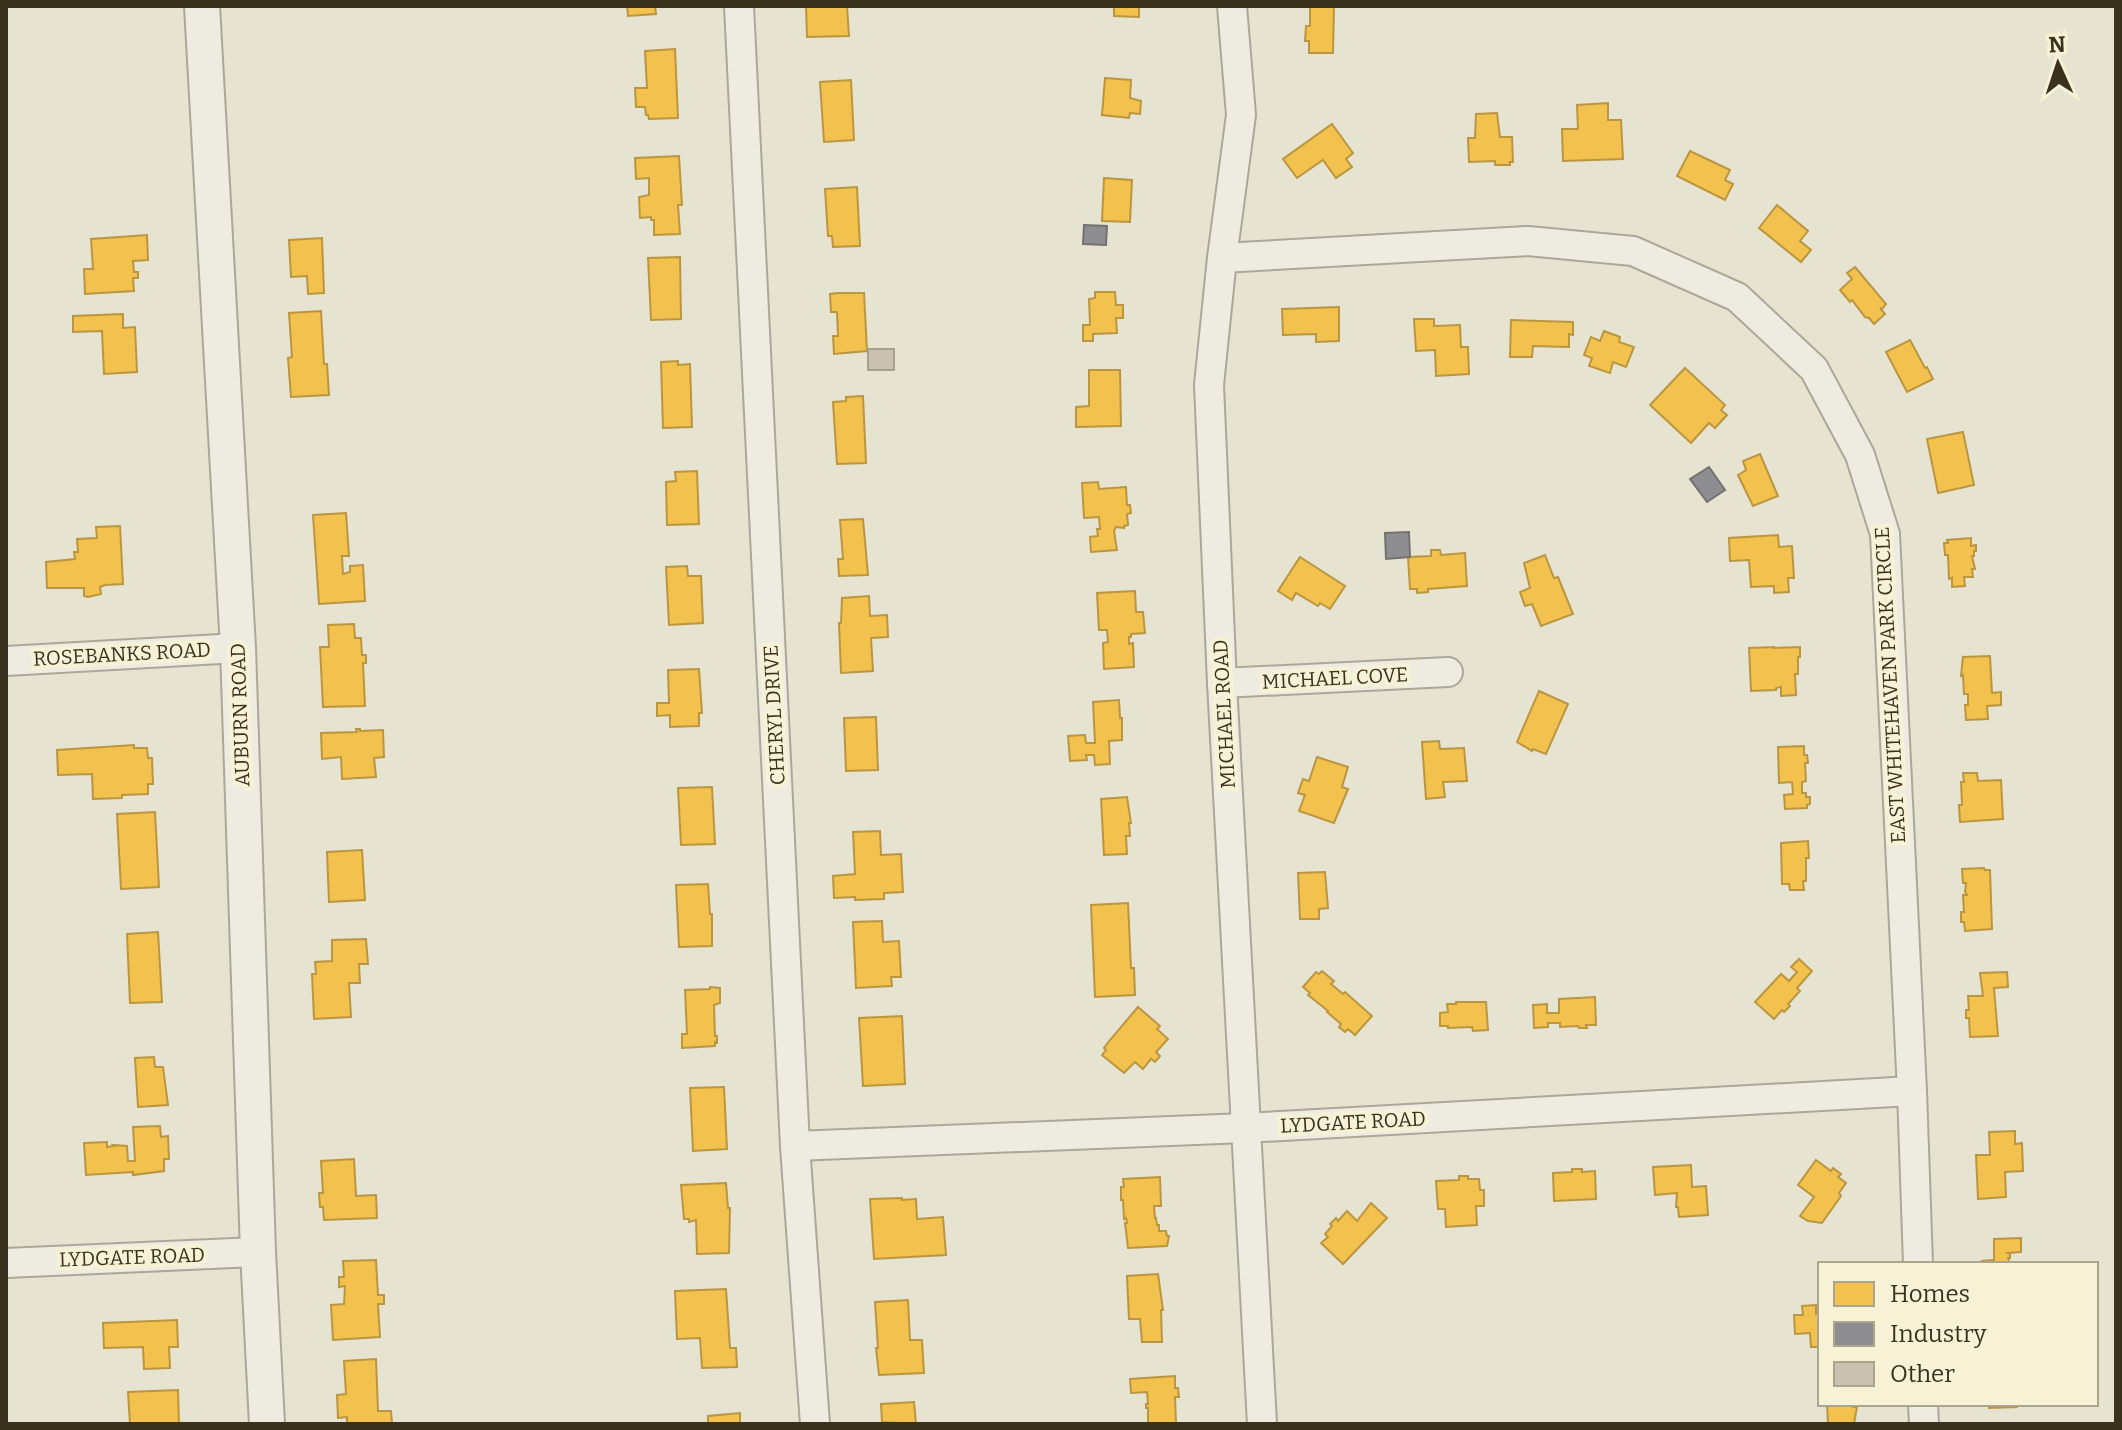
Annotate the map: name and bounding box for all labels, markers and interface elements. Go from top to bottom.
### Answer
north arrow [2018,24,2098,104]
text: N [2048,31,2066,58]
street label: EAST WHITEHAVEN PARK CIRCLE [1870,526,1910,844]
street label: ROSEBANKS ROAD [33,637,211,671]
street label: MICHAEL ROAD [1208,639,1240,789]
street label: AUBURN ROAD [225,643,255,787]
street label: CHERYL DRIVE [758,644,790,786]
street label: MICHAEL COVE [1261,662,1409,694]
street label: LYDGATE ROAD [1280,1106,1426,1138]
street label: LYDGATE ROAD [59,1242,205,1272]
legend [1818,1262,2098,1406]
text: Homes [1890,1280,1970,1308]
text: Industry [1890,1320,1987,1348]
text: Other [1890,1360,1955,1388]

